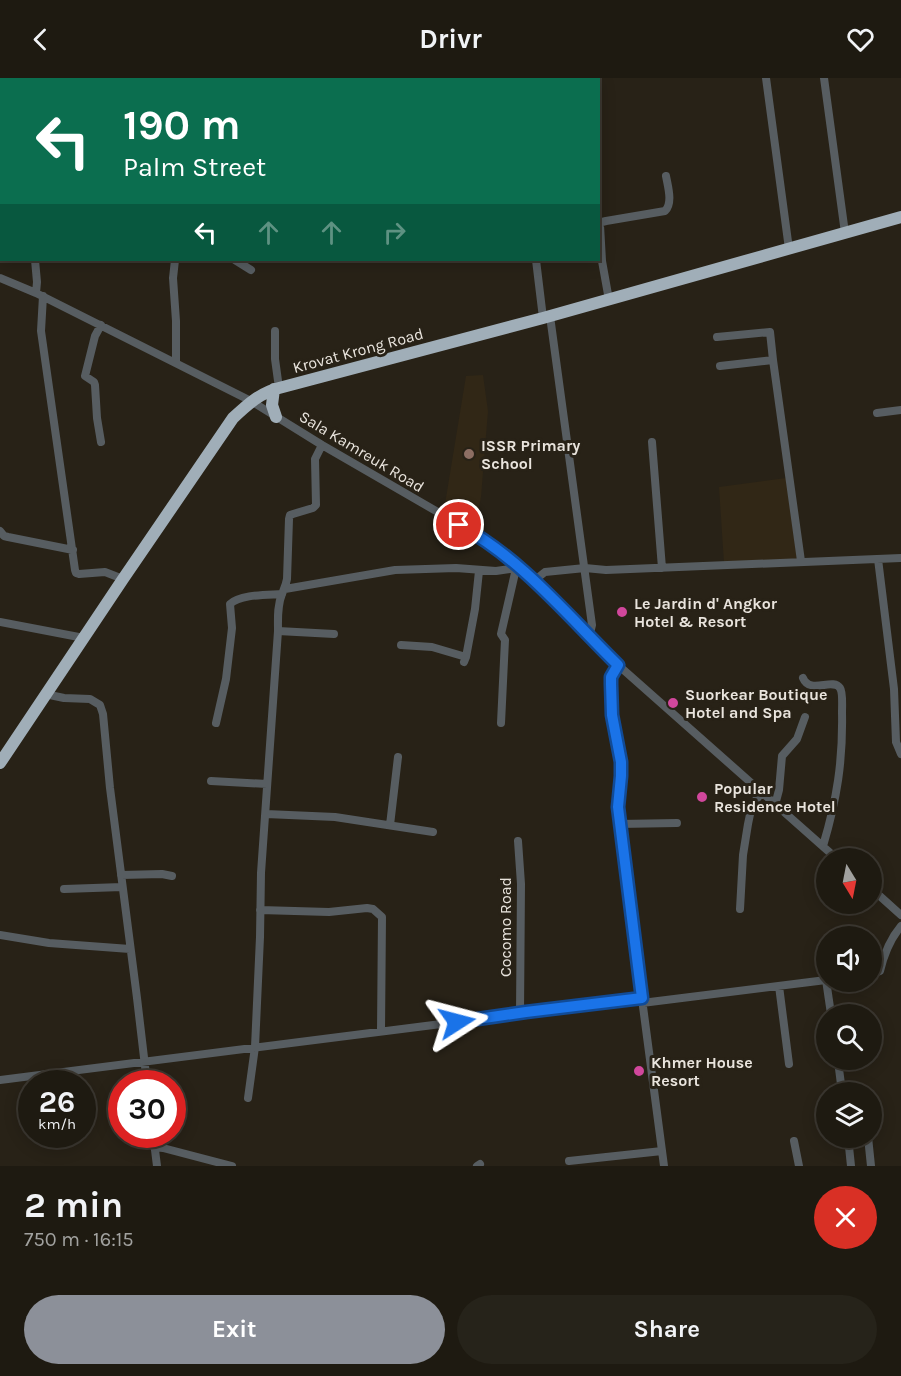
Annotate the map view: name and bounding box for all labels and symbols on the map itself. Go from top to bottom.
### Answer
street label: Krovat Krong Road [291,324,426,377]
street label: Sala Kamreuk Road [296,407,428,496]
place label: ISSR Primary School [481,436,580,473]
marker: ISSR Primary School [462,447,476,461]
pin [433,499,484,550]
place label: Le Jardin d' Angkor Hotel & Resort [634,594,778,631]
marker: Le Jardin d' Angkor Hotel & Resort [615,605,629,619]
place label: Suorkear Boutique Hotel and Spa [685,685,828,722]
marker: Suorkear Boutique Hotel and Spa [666,696,680,710]
place label: Popular Residence Hotel [714,779,836,816]
marker: Popular Residence Hotel [695,790,709,804]
north arrow [816,848,882,914]
street label: Cocomo Road [496,877,515,977]
position arrow [425,990,489,1054]
place label: Khmer House Resort [651,1053,753,1090]
marker: Khmer House Resort [632,1064,646,1078]
speed limit sign: 30 [108,1070,186,1148]

